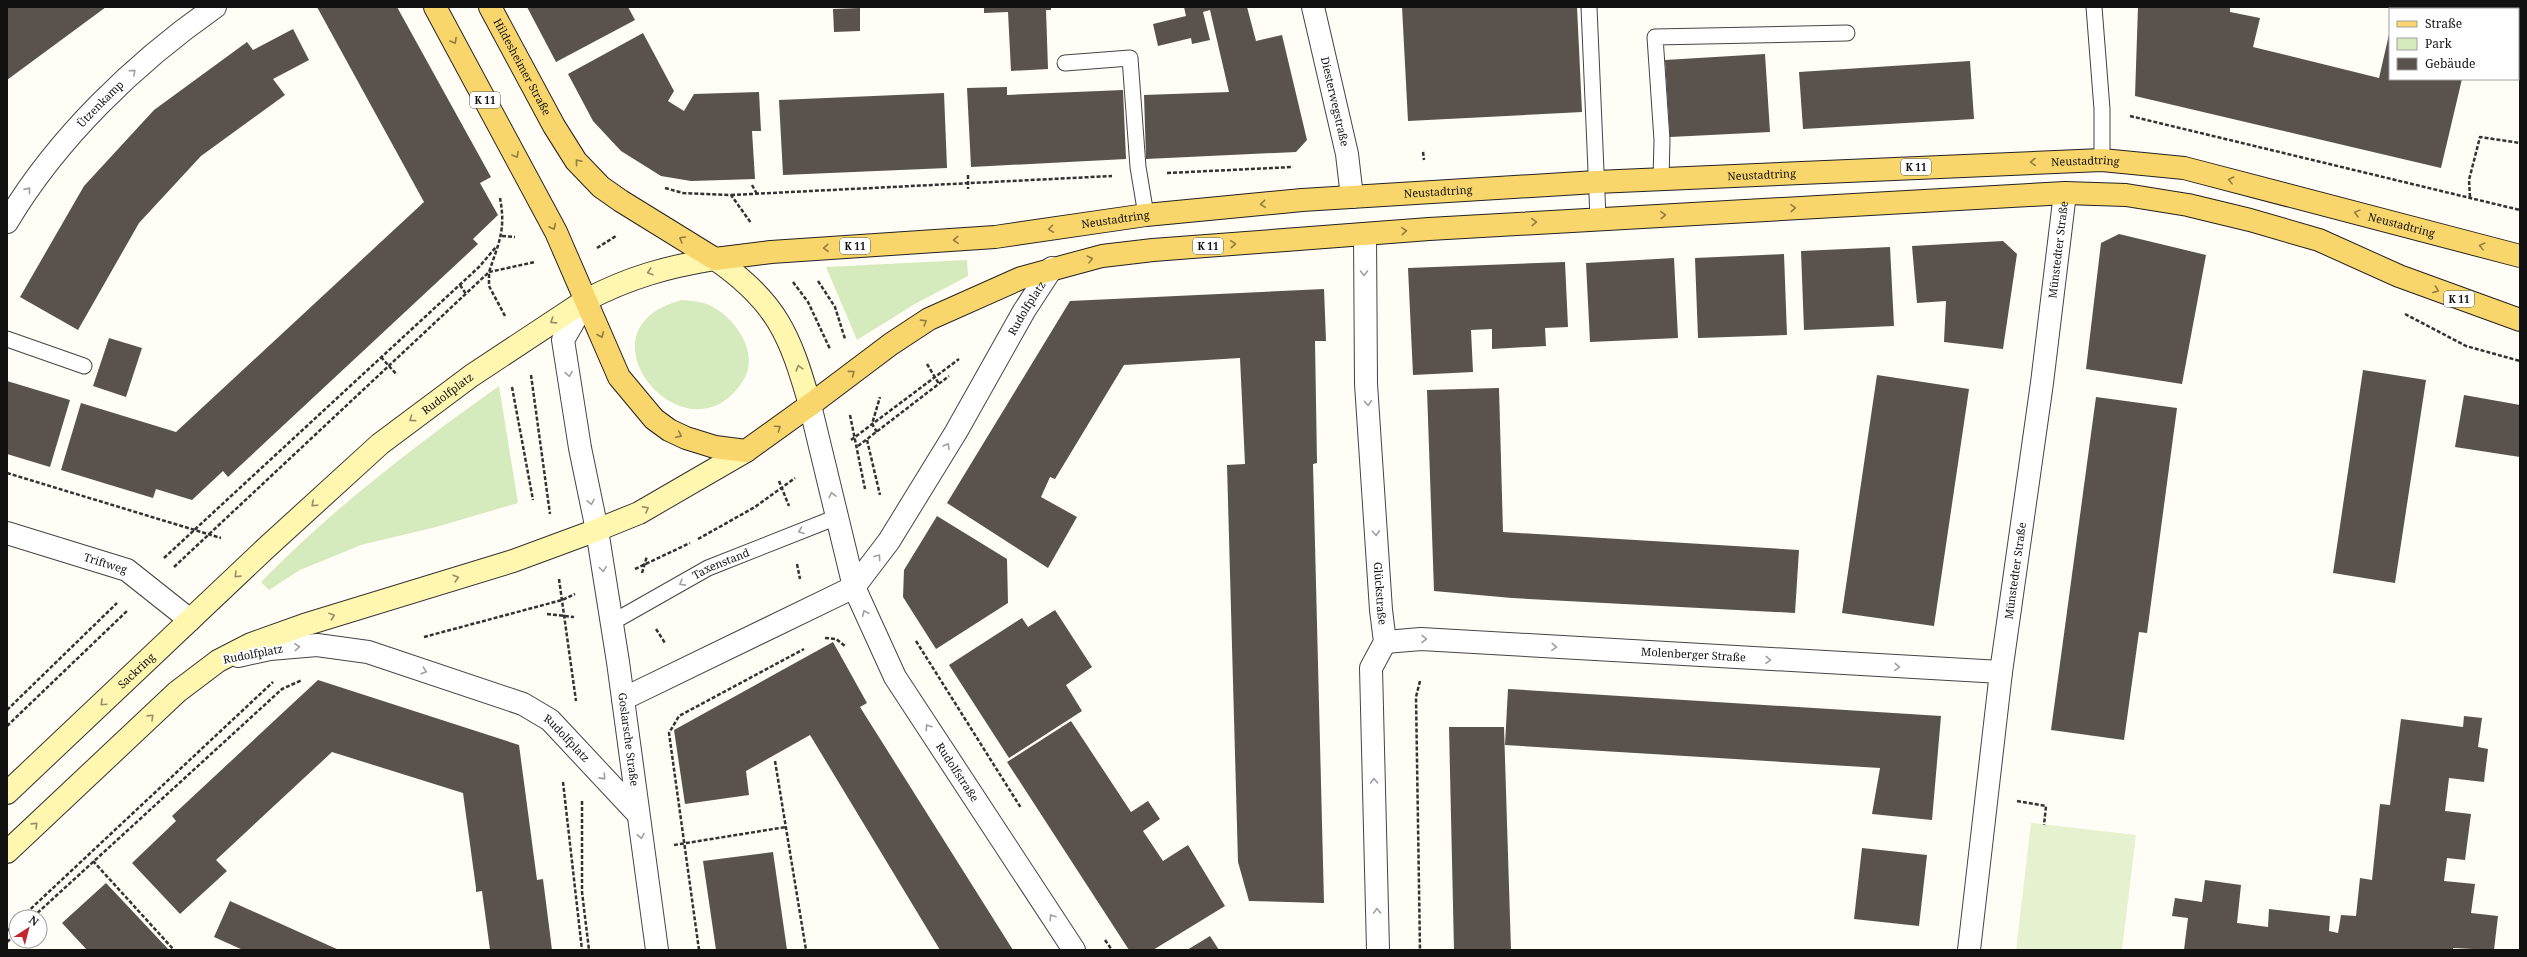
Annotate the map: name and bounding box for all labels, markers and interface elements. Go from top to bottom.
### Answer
legend [2389,8,2519,80]
street label: Hildesheimer Straße [490,15,555,118]
text: Straße [2425,15,2462,32]
text: Park [2425,35,2453,52]
one-way arrow [449,37,456,44]
street label: Diesterwegstraße [1318,55,1353,148]
text: Gebäude [2425,55,2476,72]
one-way arrow [129,70,136,77]
street label: Ützenkamp [74,77,127,130]
road number: K 11 [470,92,500,108]
one-way arrow [511,151,518,159]
street label: Neustadtring [2051,152,2120,169]
one-way arrow [2030,158,2036,166]
one-way arrow [576,159,583,166]
road number: K 11 [1901,159,1931,175]
street label: Neustadtring [1727,165,1796,183]
one-way arrow [2228,176,2234,184]
street label: Neustadtring [1403,182,1473,201]
one-way arrow [24,187,31,194]
one-way arrow [1260,199,1266,208]
street label: Münstedter Straße [2044,200,2071,299]
one-way arrow [1790,203,1796,212]
street label: Neustadtring [1080,207,1150,231]
one-way arrow [2353,209,2360,217]
street label: Neustadtring [2367,209,2437,240]
one-way arrow [1660,210,1666,219]
one-way arrow [1531,218,1537,227]
one-way arrow [548,223,556,230]
one-way arrow [1048,224,1054,233]
one-way arrow [1401,227,1407,236]
one-way arrow [953,235,959,244]
one-way arrow [679,236,686,243]
road number: K 11 [840,238,870,254]
road number: K 11 [1193,238,1223,254]
one-way arrow [1230,239,1236,248]
one-way arrow [2479,242,2486,251]
one-way arrow [823,243,830,252]
one-way arrow [1087,255,1094,264]
one-way arrow [646,267,653,276]
one-way arrow [1360,270,1368,276]
street label: Rudolfplatz [1004,278,1048,338]
one-way arrow [2432,286,2439,294]
road number: K 11 [2444,291,2474,307]
one-way arrow [550,316,557,324]
one-way arrow [920,320,927,327]
one-way arrow [596,331,604,339]
one-way arrow [795,365,804,372]
street label: Rudolfplatz [418,369,476,417]
one-way arrow [564,371,573,377]
one-way arrow [848,371,855,378]
one-way arrow [1363,400,1372,406]
one-way arrow [409,414,416,422]
one-way arrow [773,426,780,433]
one-way arrow [675,430,682,438]
one-way arrow [942,444,949,451]
one-way arrow [828,492,836,498]
one-way arrow [311,499,319,507]
one-way arrow [587,499,595,505]
one-way arrow [642,507,649,514]
street label: Münstedter Straße [2001,521,2029,620]
one-way arrow [797,526,804,534]
one-way arrow [1372,530,1381,536]
street label: Taxenstand [689,544,752,582]
street label: Triftweg [82,549,129,577]
one-way arrow [873,554,881,561]
street label: Glückstraße [1371,561,1391,626]
one-way arrow [598,565,607,572]
one-way arrow [235,570,242,577]
one-way arrow [452,574,459,583]
one-way arrow [679,579,686,586]
one-way arrow [862,610,870,617]
one-way arrow [328,612,335,621]
one-way arrow [1421,635,1427,643]
street label: Rudolfplatz [222,640,284,667]
one-way arrow [294,643,300,652]
one-way arrow [1551,643,1557,651]
street label: Molenberger Straße [1641,644,1746,664]
street label: Sackring [114,649,158,691]
one-way arrow [1765,656,1771,664]
one-way arrow [1894,662,1900,671]
one-way arrow [420,666,427,675]
street label: Goslarsche Straße [615,692,643,787]
one-way arrow [100,699,108,706]
street label: Rudolfplatz [542,710,593,765]
one-way arrow [146,714,154,722]
one-way arrow [925,724,932,731]
street label: Rudolfstraße [933,739,983,805]
one-way arrow [598,772,605,780]
one-way arrow [1370,778,1378,784]
one-way arrow [30,822,38,830]
one-way arrow [636,833,645,839]
one-way arrow [1373,908,1382,914]
north arrow [8,909,48,949]
text: N [26,912,42,929]
one-way arrow [1050,915,1057,922]

